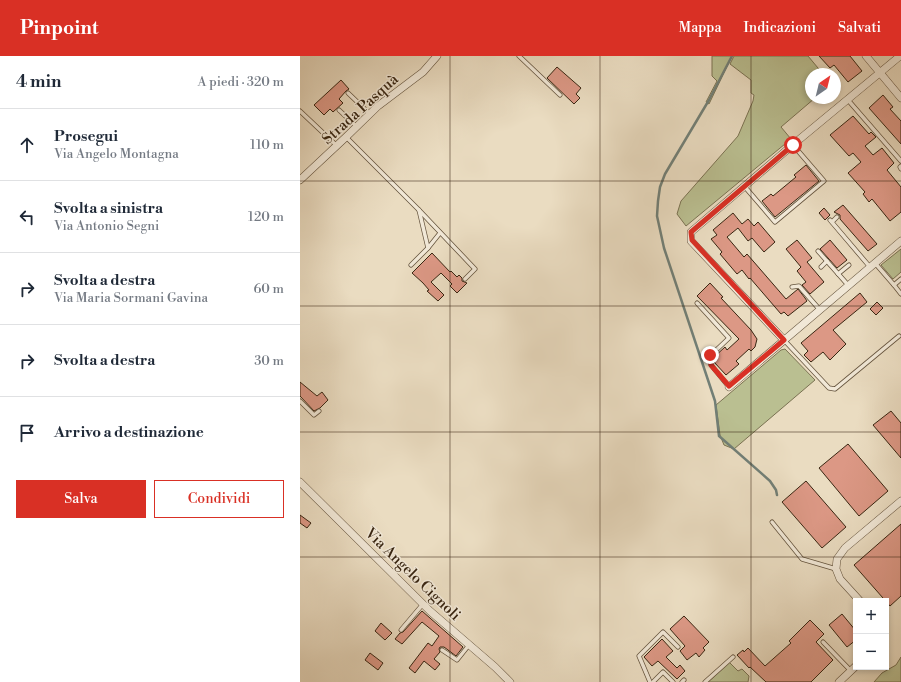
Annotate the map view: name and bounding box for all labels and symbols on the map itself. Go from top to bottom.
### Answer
north arrow [805,68,841,104]
street label: Strada Pasquà [318,70,403,149]
route start [784,136,802,154]
route end [701,346,719,364]
street label: Via Angelo Cignoli [360,523,464,625]

